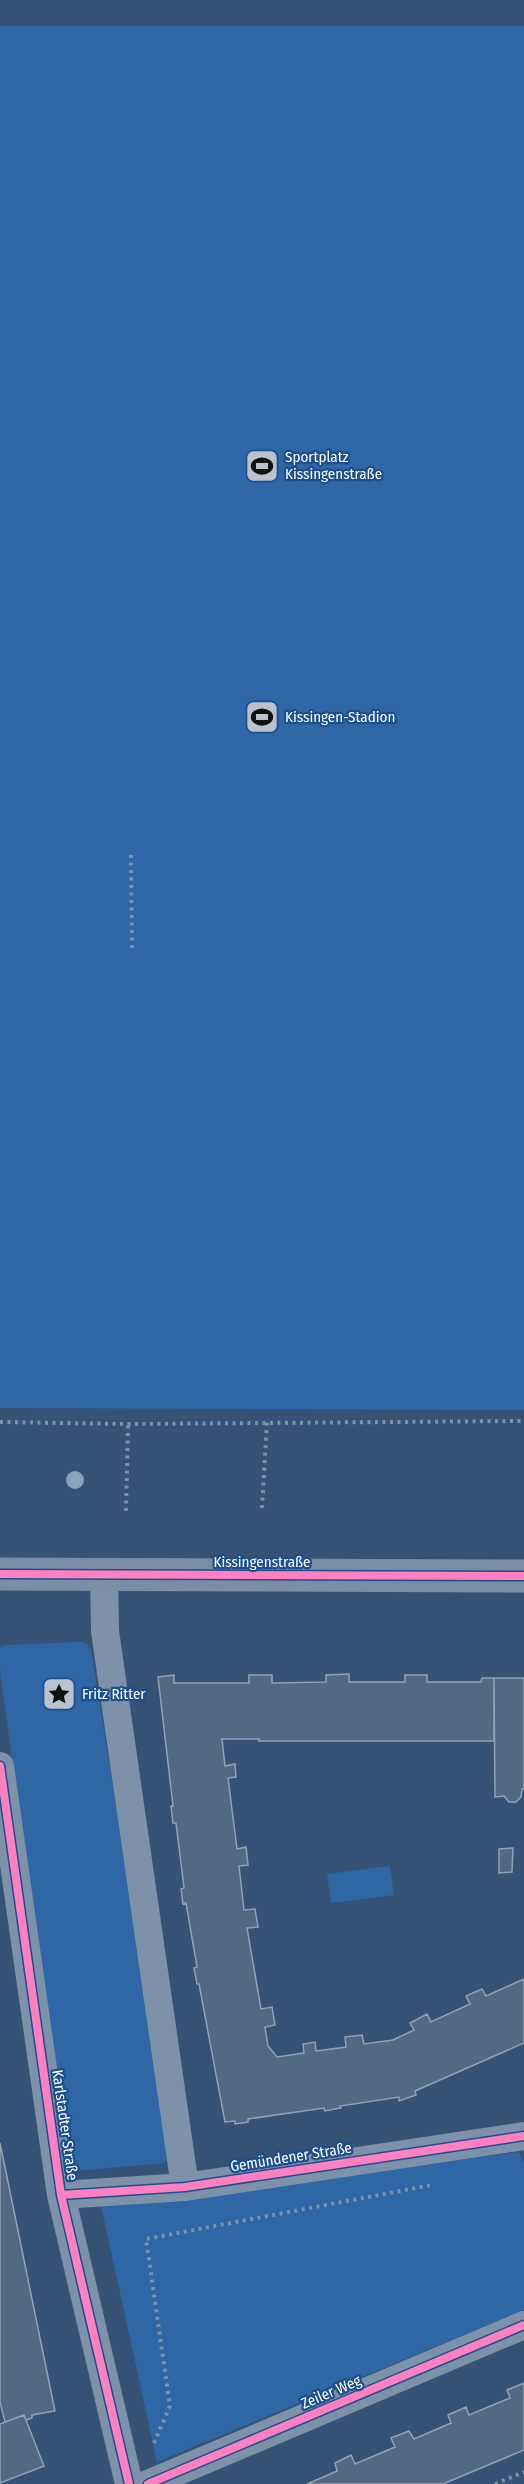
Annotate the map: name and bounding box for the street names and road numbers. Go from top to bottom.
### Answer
street label: Kissingenstraße [213,1553,311,1571]
street label: Karlstadter Straße [48,2068,82,2182]
street label: Gemündener Straße [229,2139,353,2175]
street label: Zeiler Weg [298,2371,364,2413]

